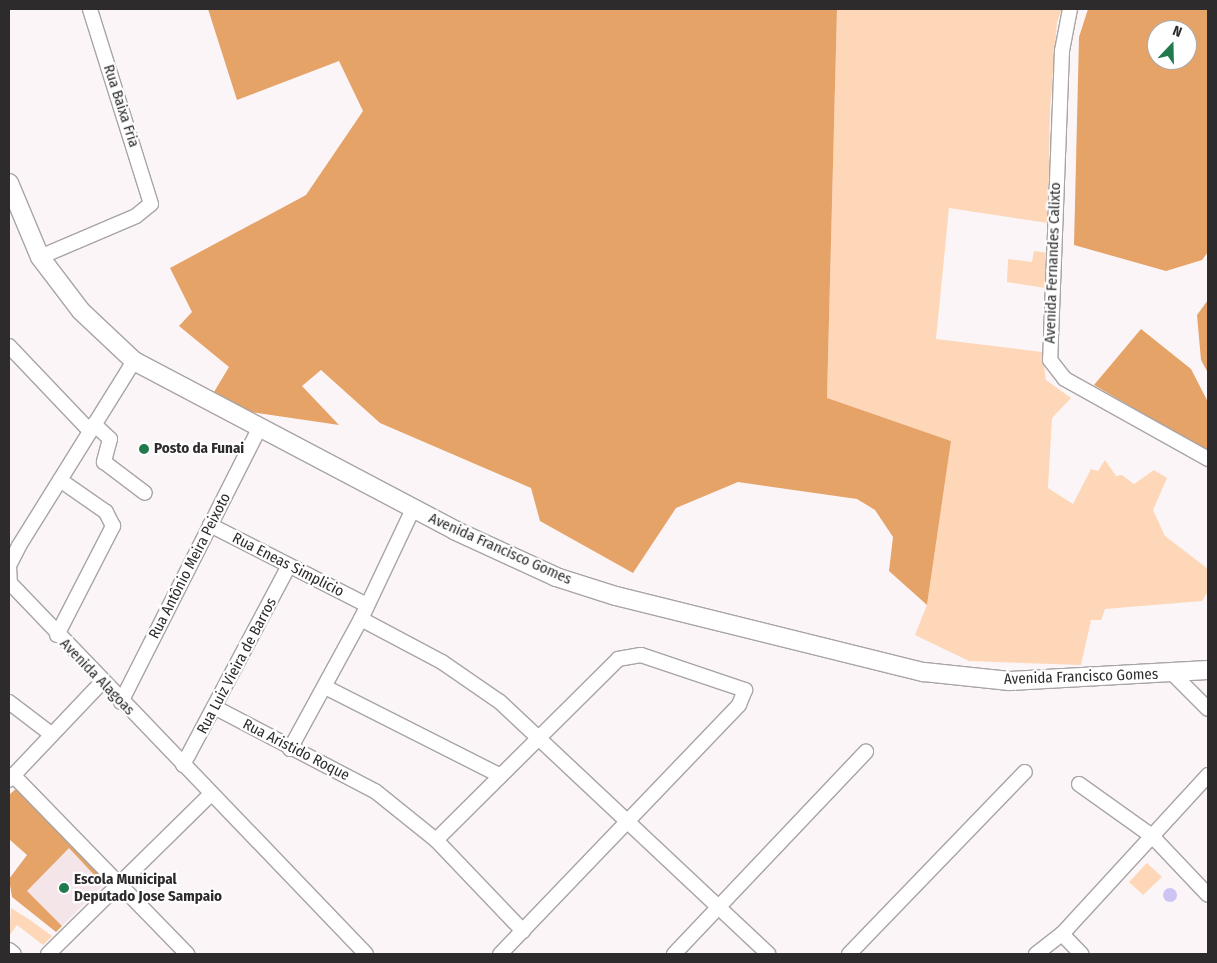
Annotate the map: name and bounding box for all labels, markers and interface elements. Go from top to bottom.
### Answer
north arrow [1147,20,1197,70]
text: N [1170,22,1184,41]
street label: Rua Baixa Fria [99,62,143,150]
street label: Avenida Fernandes Calixto [1041,182,1065,344]
place label: Posto da Funai [154,440,244,458]
marker: Posto da Funai [138,443,150,455]
street label: Rua Antônio Meira Peixoto [145,490,235,642]
street label: Avenida Francisco Gomes [426,509,574,589]
street label: Rua Eneas Simplicio [229,529,347,601]
street label: Rua Luiz Vieira de Barros [193,595,281,737]
street label: Avenida Alagoas [56,635,138,719]
street label: Avenida Francisco Gomes [1003,665,1159,689]
street label: Rua Aristido Roque [240,715,352,785]
place label: Escola Municipal Deputado Jose Sampaio [74,870,222,905]
marker: Escola Municipal Deputado Jose Sampaio [58,882,70,894]

